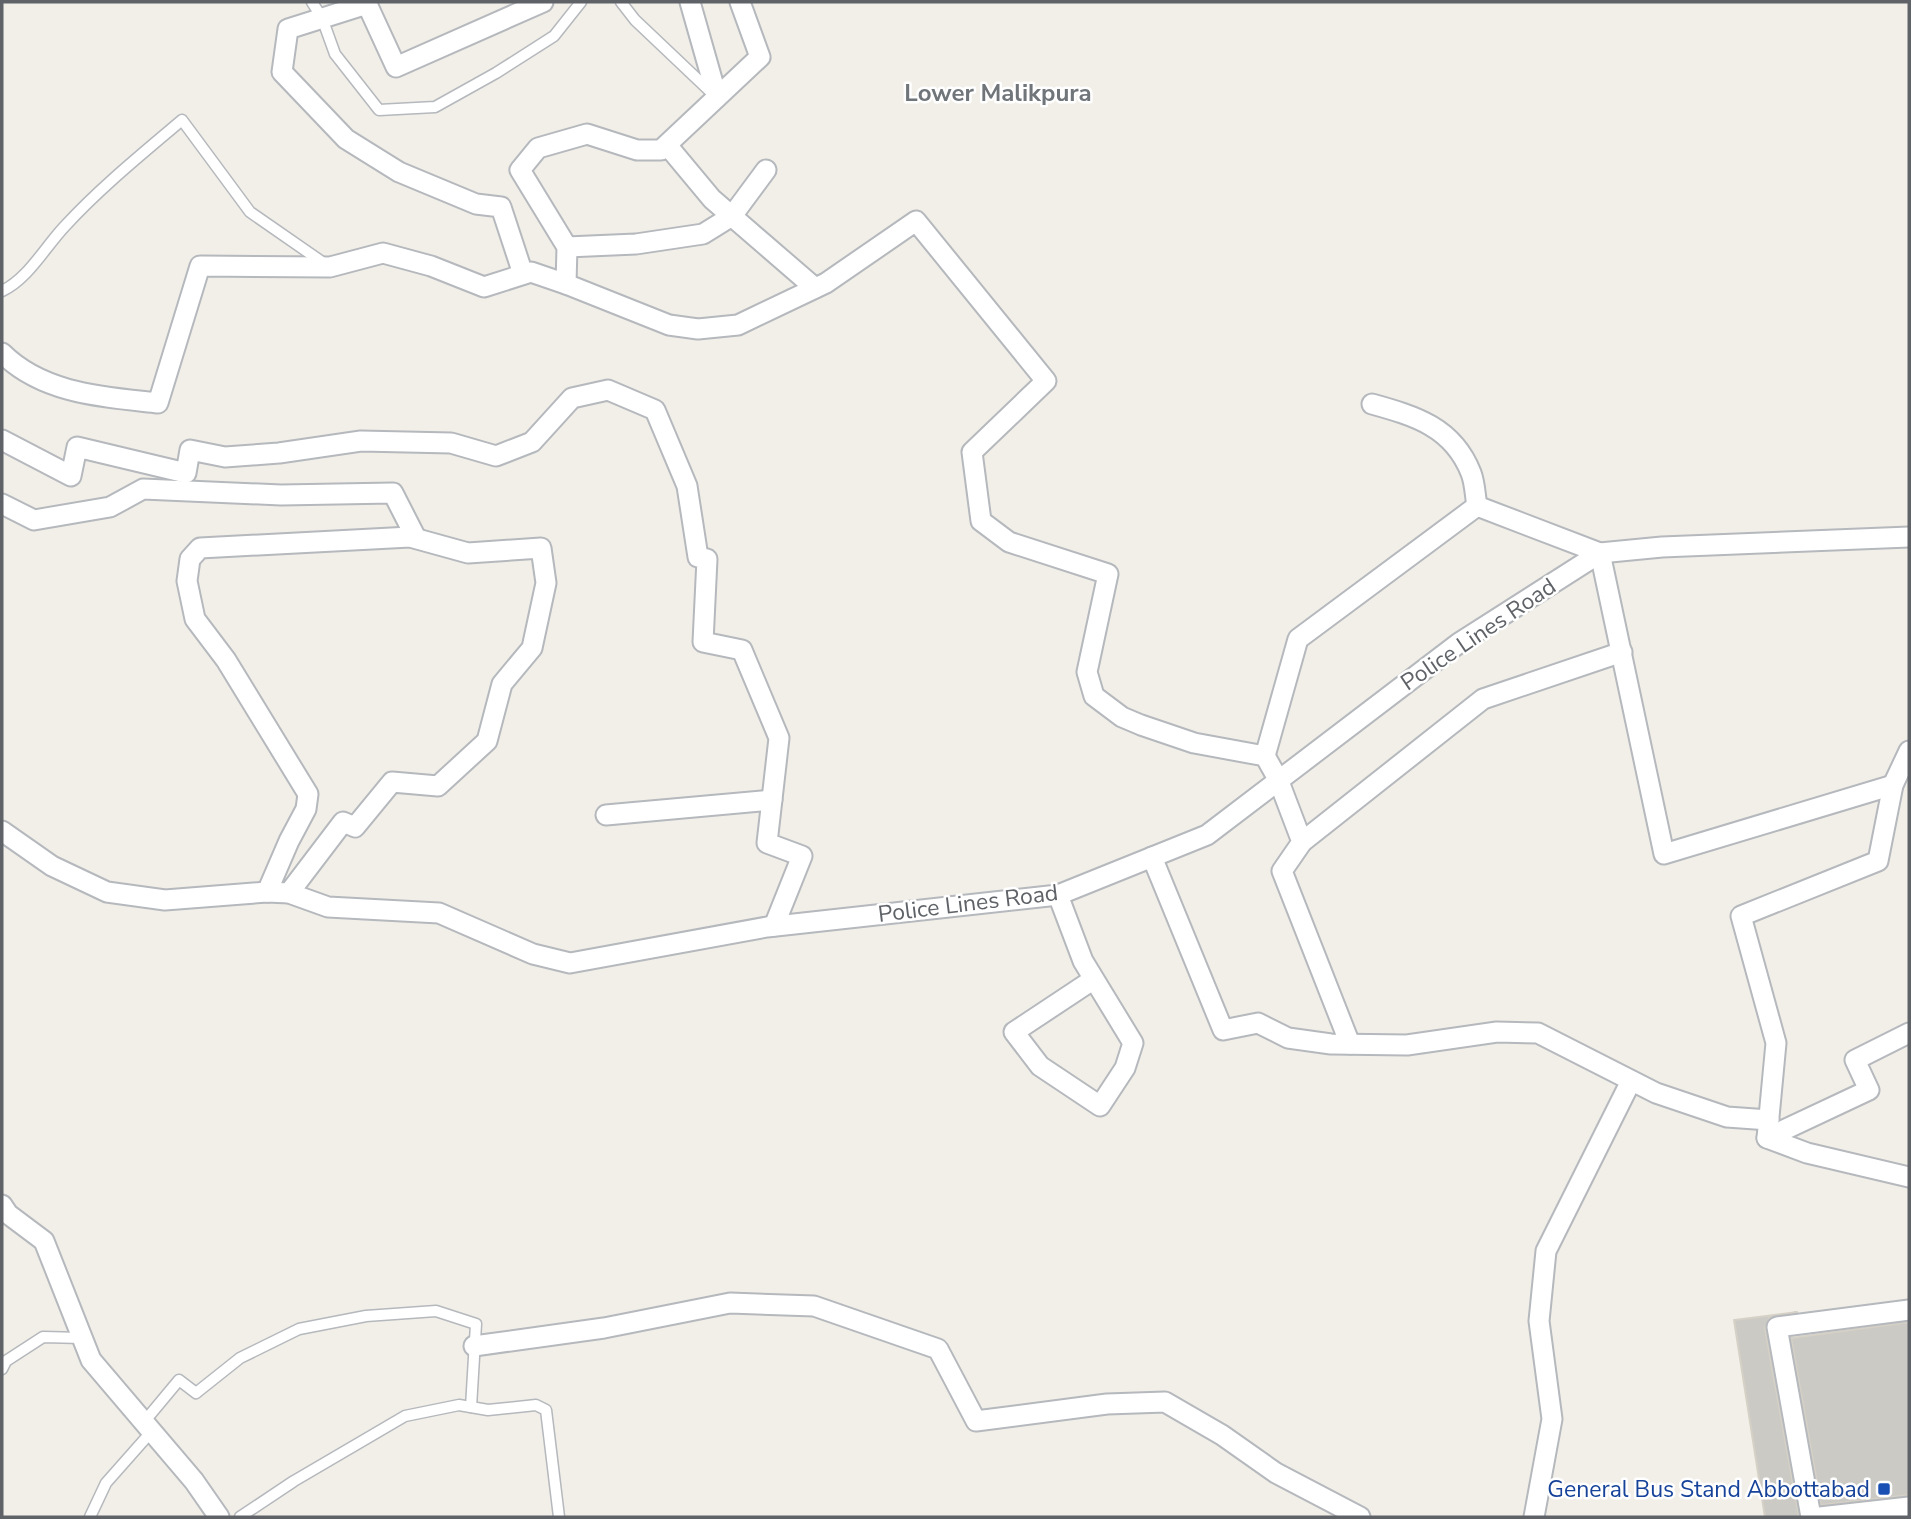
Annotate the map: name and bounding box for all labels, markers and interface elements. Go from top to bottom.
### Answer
district label: Lower Malikpura [904,77,1092,109]
street label: Police Lines Road [1395,571,1562,698]
street label: Police Lines Road [876,877,1060,930]
place label: General Bus Stand Abbottabad [1547,1474,1870,1505]
marker: General Bus Stand Abbottabad [1876,1481,1892,1497]

